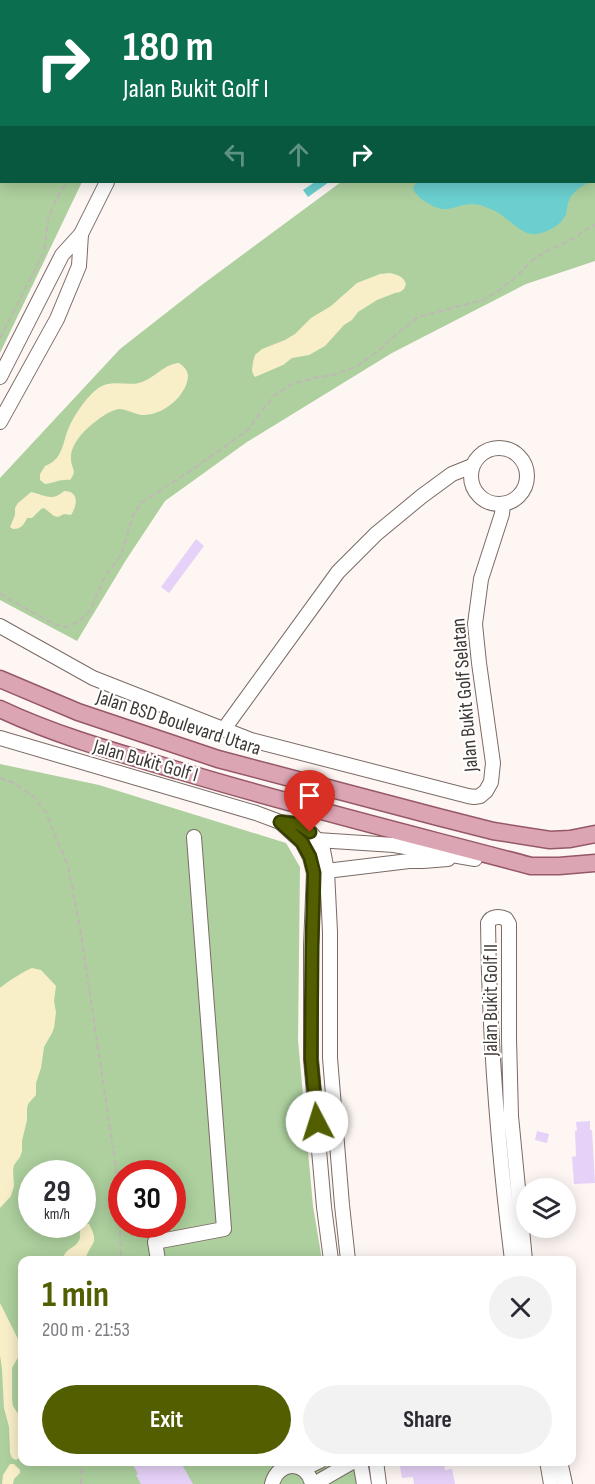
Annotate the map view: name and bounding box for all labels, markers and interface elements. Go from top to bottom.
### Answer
text: 180 m [123,22,214,73]
icon: right [24,24,102,102]
text: Jalan Bukit Golf I [123,73,269,105]
icon: left [219,138,252,171]
icon: ahead [282,138,315,171]
icon: right [345,138,378,171]
street label: Jalan Bukit Golf Selatan [446,617,484,774]
street label: Jalan BSD Boulevard Utara [93,685,264,761]
street label: Jalan Bukit Golf I [90,734,201,787]
pin [284,770,335,832]
icon: arrive [293,779,326,812]
street label: Jalan Bukit Golf II [479,944,503,1057]
position arrow [285,1090,349,1154]
speed limit sign: 30 [108,1160,186,1238]
text: 29 [43,1174,71,1210]
map controls [516,1178,576,1238]
button: layers [516,1178,576,1238]
text: km/h [44,1205,70,1224]
text: 1 min [42,1274,109,1317]
button: close [489,1276,552,1339]
text: 200 m · 21:53 [42,1318,130,1342]
button: Exit [42,1385,291,1454]
button: Share [303,1385,552,1454]

